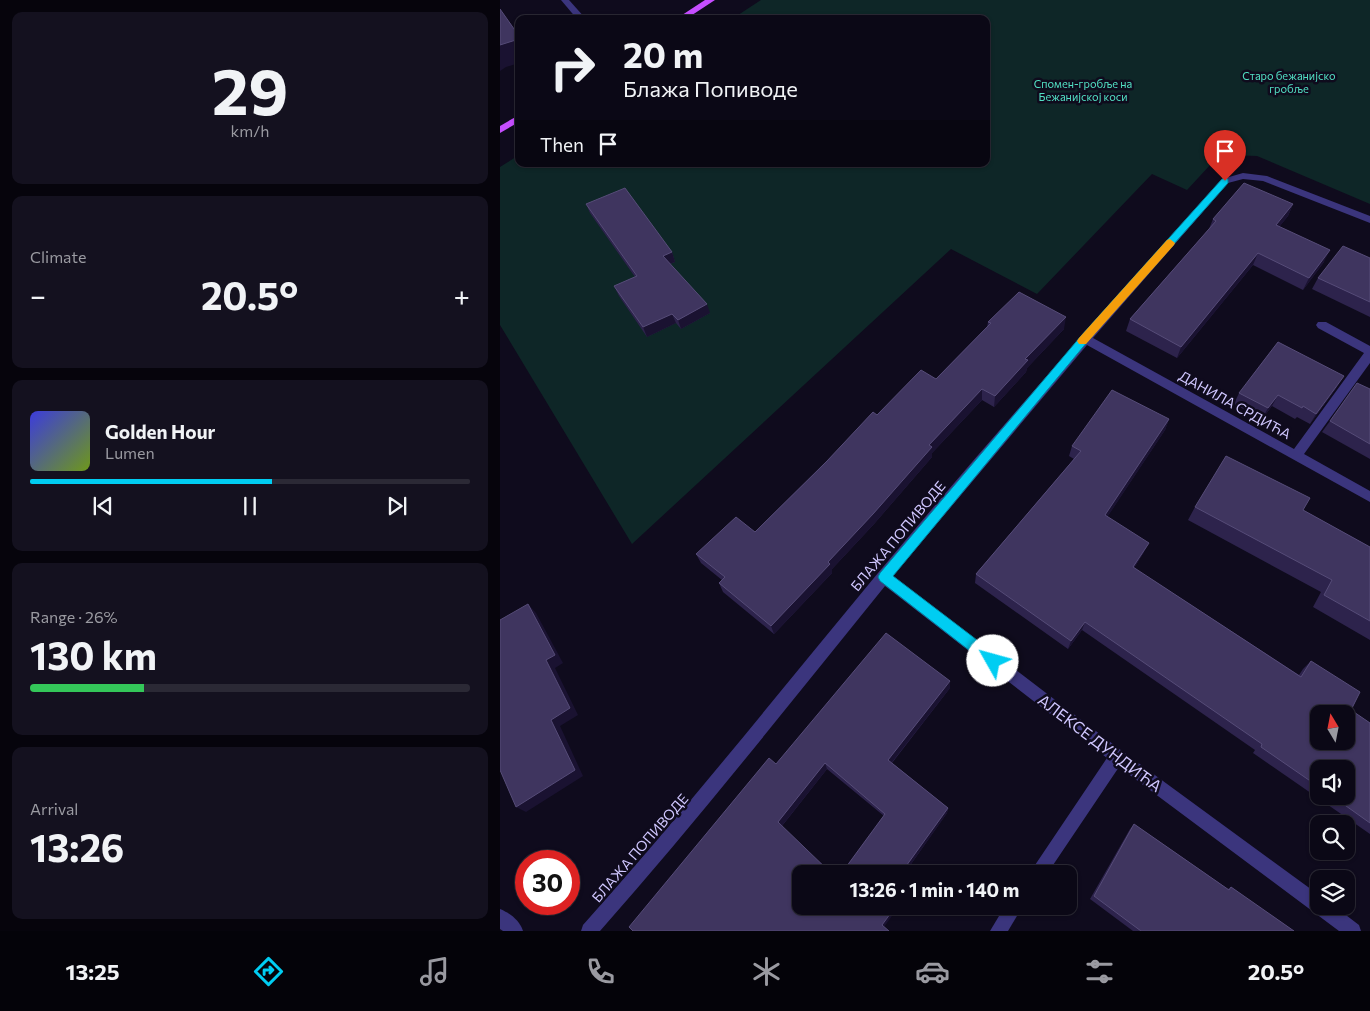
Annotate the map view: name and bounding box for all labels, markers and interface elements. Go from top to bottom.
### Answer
text: 20 m [623,32,703,75]
icon: right [540,35,605,100]
text: 29 [212,49,288,128]
park label: Старо бежанијско гробље [1242,69,1336,95]
text: Блажа Попиводе [623,75,798,102]
park label: Спомен-гробље на Бежанијској коси [1034,77,1132,103]
text: km/h [231,121,269,140]
icon: arrive [594,130,622,158]
pin [1204,130,1246,181]
text: Then [540,133,584,156]
icon: arrive [1211,137,1239,165]
text: Climate [30,247,86,266]
text: 20.5° [201,271,298,318]
text: − [30,278,46,312]
text: + [454,278,470,312]
street label: ДАНИЛА СРДИЋА [1176,367,1294,443]
text: Golden Hour [105,420,215,443]
text: Lumen [105,443,155,462]
street label: БЛАЖА ПОПИВОДЕ [847,477,949,594]
icon: previous [89,492,117,520]
icon: pause [236,492,264,520]
icon: next [383,492,411,520]
text: Range · 26% [30,607,118,626]
text: 130 km [30,631,157,678]
position arrow [966,634,1018,686]
street label: АЛЕКСЕ ДУНДИЋА [1035,690,1166,795]
north arrow [1310,705,1355,750]
map controls [1310,705,1355,915]
button: sound [1310,760,1355,805]
street label: БЛАЖА ПОПИВОДЕ [588,790,691,905]
text: Arrival [30,799,78,818]
button: search [1310,815,1355,860]
text: 13:26 [30,823,124,870]
speed limit sign: 30 [515,850,580,915]
button: layers [1310,870,1355,915]
text: 13:26 · 1 min · 140 m [850,878,1019,901]
icon: directions [251,954,286,989]
icon: music [417,954,452,989]
icon: phone [583,954,618,989]
icon: climate [749,954,784,989]
icon: car [915,954,950,989]
icon: filters [1082,954,1117,989]
text: 13:25 [66,958,120,985]
text: 20.5° [1248,958,1304,985]

